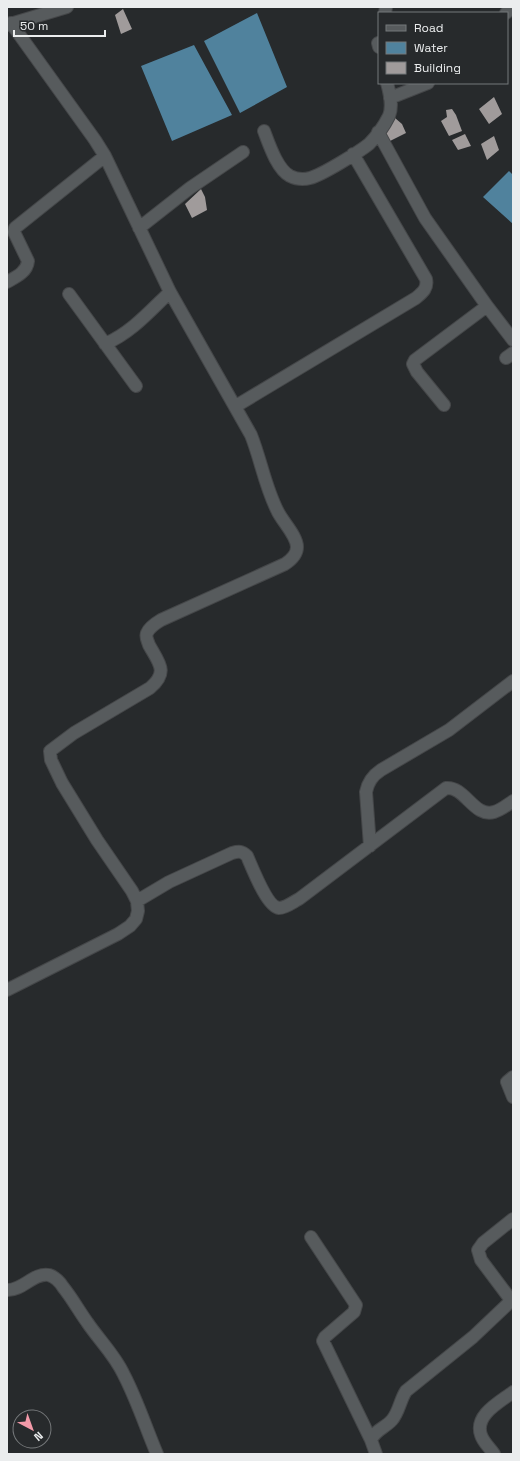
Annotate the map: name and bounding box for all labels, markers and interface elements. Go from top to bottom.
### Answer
scale bar [14,12,105,38]
legend [378,12,508,84]
text: 50 m [20,18,48,34]
text: Road [414,20,443,36]
text: Water [414,40,448,56]
text: Building [414,60,461,76]
north arrow [12,1409,52,1449]
text: N [31,1429,46,1444]

